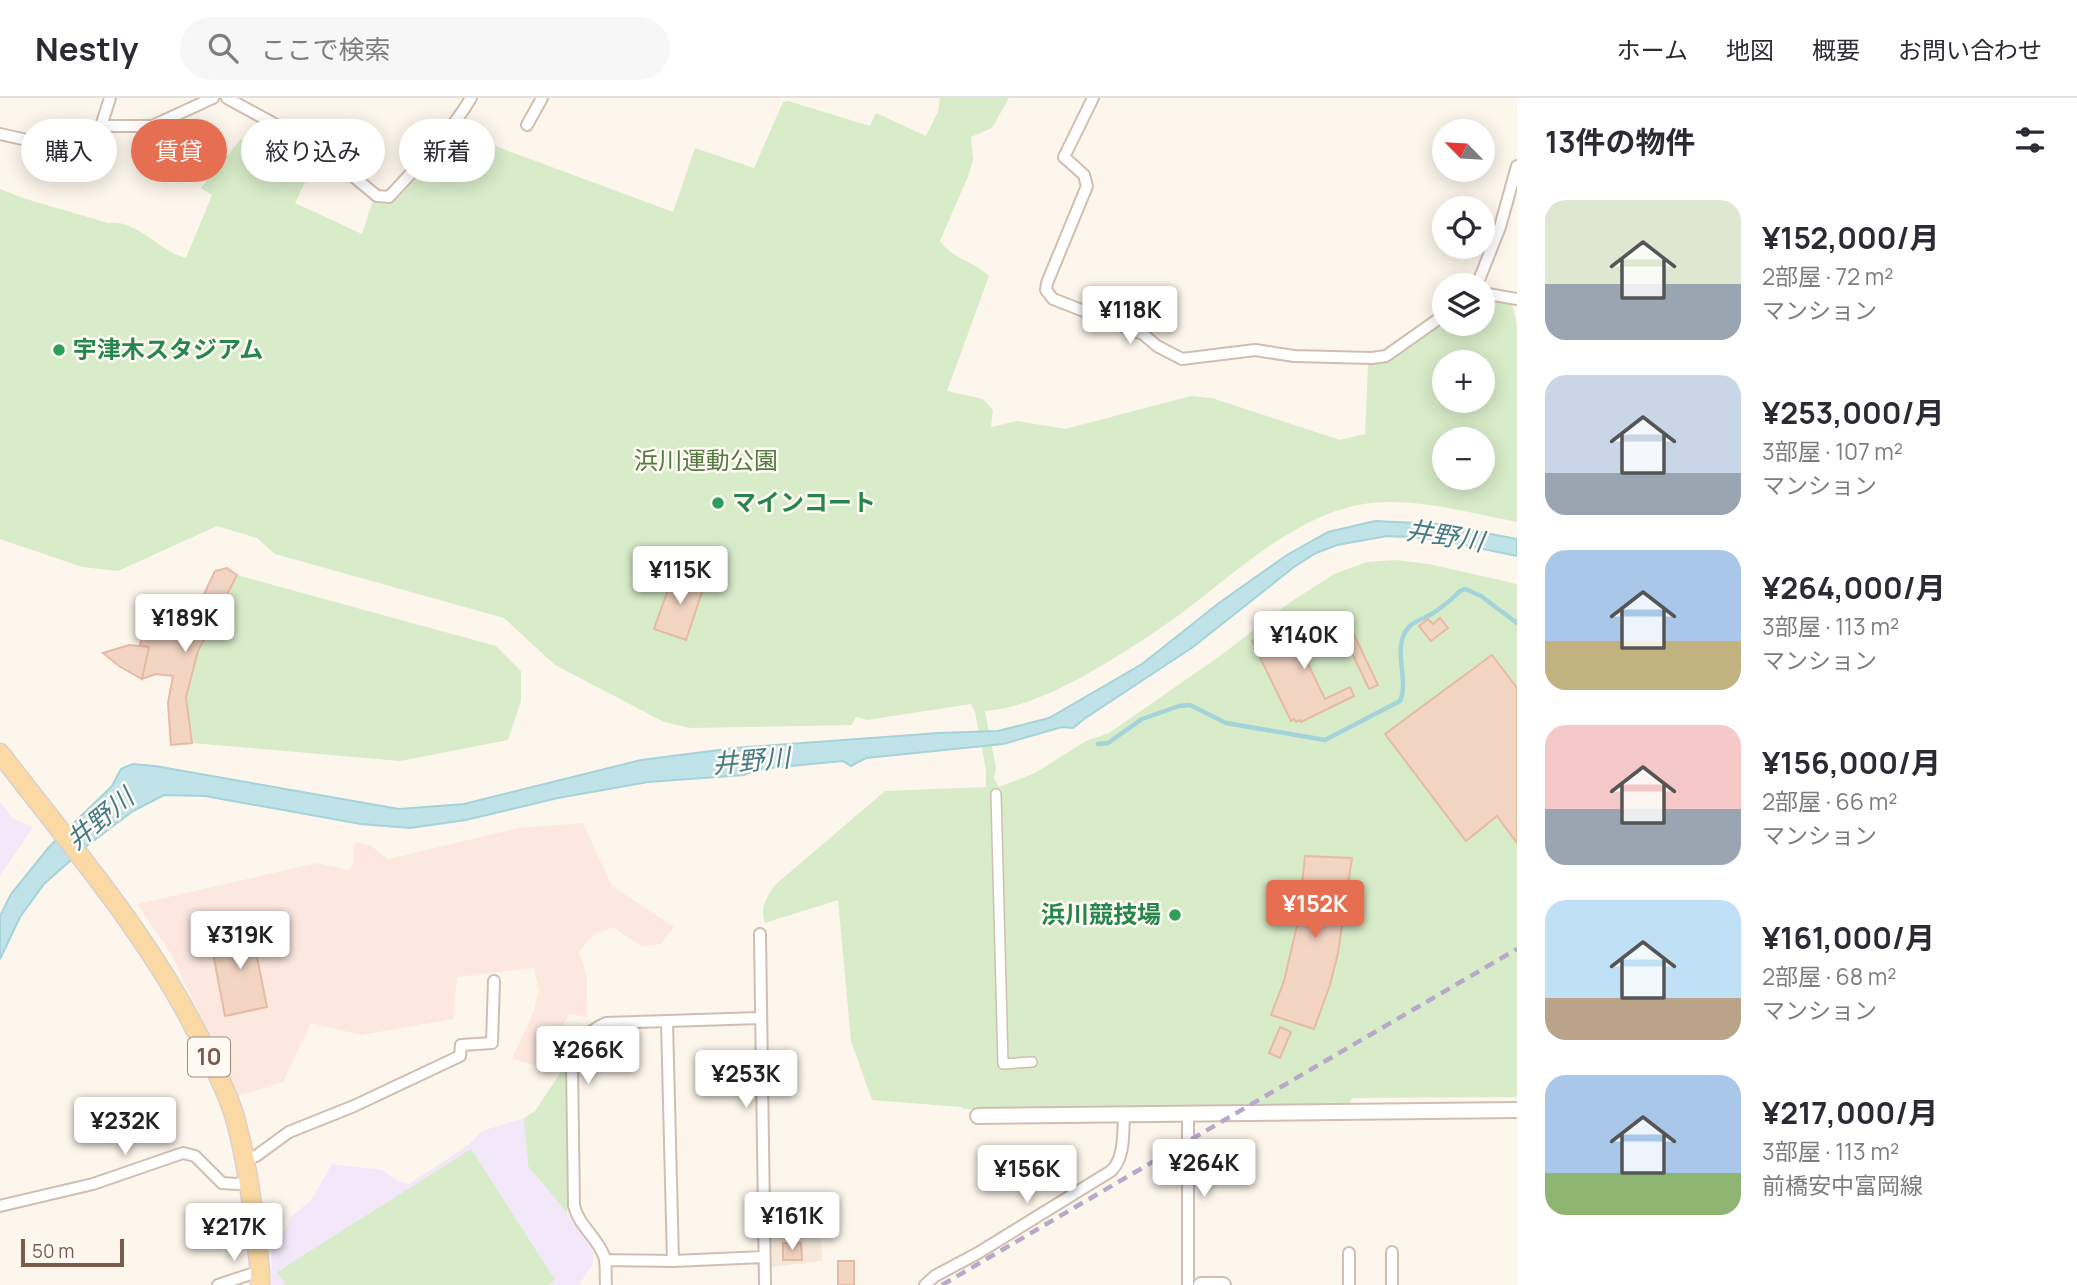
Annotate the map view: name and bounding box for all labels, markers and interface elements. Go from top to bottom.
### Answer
search box [180,17,670,80]
text: Nestly [35,26,138,71]
icon: search [204,29,242,67]
text: ここで検索 [260,31,390,67]
text: ホーム [1617,33,1688,66]
text: 地図 [1726,33,1774,66]
text: 概要 [1812,33,1860,66]
text: お問い合わせ [1898,33,2042,66]
chip: 購入 [21,119,117,182]
chip: 賃貸 [131,119,227,182]
chip: 絞り込み [241,119,385,182]
chip: 新着 [399,119,495,182]
north arrow [1432,119,1494,182]
map controls [1432,119,1495,490]
text: 13件の物件 [1545,121,1696,162]
icon: filters [2011,121,2049,159]
button: locate [1432,196,1495,259]
text: ¥152,000/月 [1762,217,1939,258]
icon: home [1601,228,1685,312]
text: 2部屋 · 72 m² [1762,260,1893,292]
button: layers [1432,273,1495,336]
pin: ¥118K [1081,286,1179,346]
text: ¥118K [1098,293,1162,325]
text: マンション [1762,294,1877,326]
place label: 宇津木スタジアム [73,332,263,365]
marker: 宇津木スタジアム [51,342,67,358]
button: + [1432,350,1495,413]
text: ¥253,000/月 [1762,392,1945,433]
icon: home [1601,403,1685,487]
button: − [1432,427,1495,490]
text: 3部屋 · 107 m² [1762,435,1903,467]
park label: 浜川運動公園 [634,443,778,476]
text: マンション [1762,469,1877,501]
place label: マインコート [732,485,876,518]
marker: マインコート [710,495,726,511]
water label: 井野川 [1404,511,1489,559]
pin: ¥115K [631,546,729,606]
text: ¥115K [649,553,711,585]
text: ¥264,000/月 [1762,567,1946,608]
icon: home [1601,578,1685,662]
pin: ¥189K [136,594,234,654]
text: ¥189K [151,601,219,633]
text: 3部屋 · 113 m² [1762,610,1899,642]
pin: ¥140K [1255,612,1353,671]
text: ¥140K [1270,618,1338,650]
text: マンション [1762,644,1877,676]
water label: 井野川 [710,738,794,781]
text: ¥156,000/月 [1762,742,1941,783]
icon: home [1601,753,1685,837]
water label: 井野川 [58,777,143,857]
text: 2部屋 · 66 m² [1762,785,1897,817]
text: マンション [1762,819,1877,851]
pin: ¥152K [1266,880,1364,940]
text: ¥152K [1282,887,1348,919]
place label: 浜川競技場 [1041,897,1161,930]
marker: 浜川競技場 [1167,907,1183,923]
pin: ¥319K [191,912,289,971]
text: ¥161,000/月 [1762,917,1935,958]
text: ¥319K [207,918,273,950]
icon: home [1601,928,1685,1012]
text: 2部屋 · 68 m² [1762,960,1896,992]
text: マンション [1762,994,1877,1026]
pin: ¥266K [539,1026,637,1086]
text: ¥266K [552,1033,624,1065]
road number: 10 [188,1038,230,1076]
pin: ¥253K [697,1051,795,1110]
text: ¥253K [711,1057,781,1089]
text: ¥217,000/月 [1762,1092,1938,1133]
pin: ¥232K [76,1098,174,1157]
icon: home [1601,1103,1685,1187]
text: ¥232K [90,1104,160,1136]
text: 3部屋 · 113 m² [1762,1135,1899,1167]
pin: ¥264K [1155,1140,1253,1199]
pin: ¥156K [978,1146,1076,1205]
text: ¥264K [1169,1146,1239,1178]
text: ¥156K [994,1152,1060,1184]
text: 前橋安中富岡線 [1762,1169,1923,1201]
pin: ¥161K [743,1192,841,1252]
text: ¥161K [760,1199,824,1231]
pin: ¥217K [185,1204,283,1263]
text: ¥217K [202,1210,267,1242]
scale bar [21,1236,124,1268]
text: 50 m [32,1238,74,1264]

